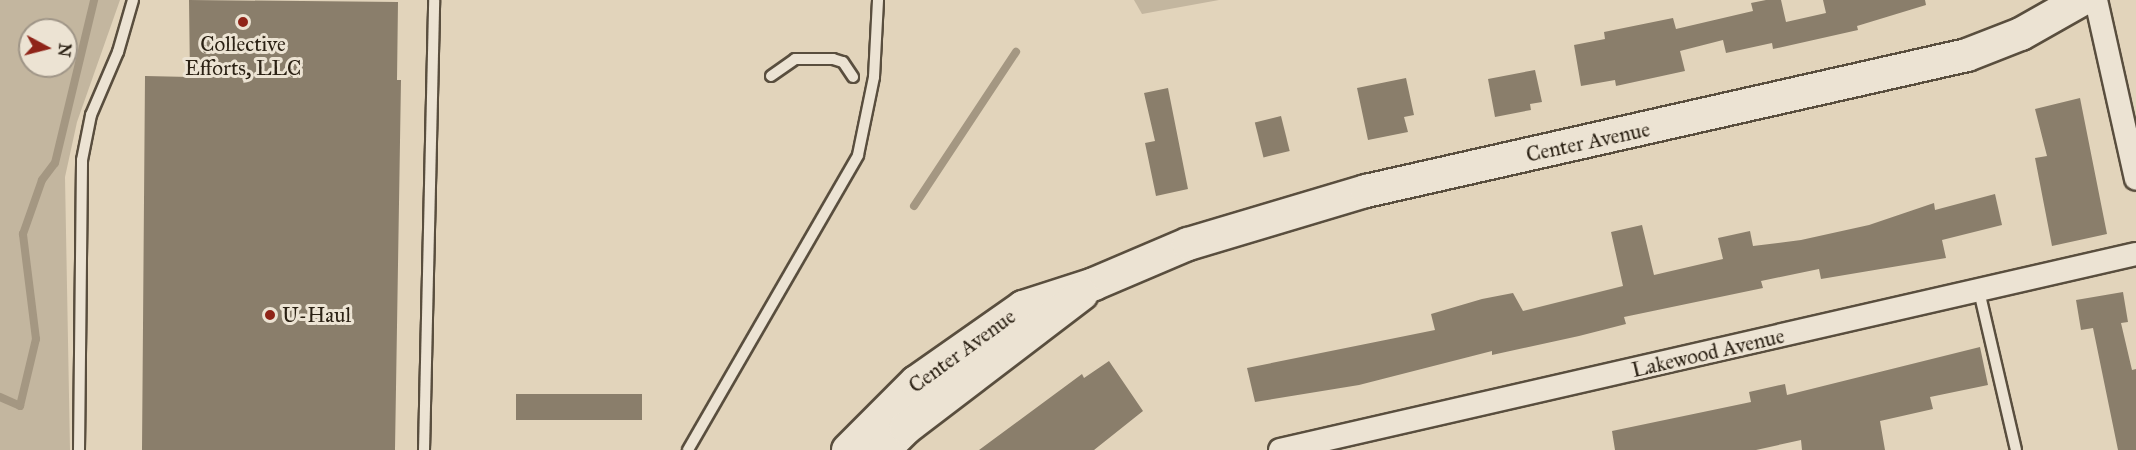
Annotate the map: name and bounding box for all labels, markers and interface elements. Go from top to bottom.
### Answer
marker: Collective Efforts, LLC [236,15,250,29]
north arrow [18,18,78,78]
place label: Collective Efforts, LLC [185,31,301,81]
text: N [54,42,75,58]
street label: Center Avenue [1524,117,1652,167]
place label: U-Haul [282,302,351,328]
street label: Center Avenue [904,304,1020,398]
marker: U-Haul [263,308,277,322]
street label: Lakewood Avenue [1629,323,1787,383]

